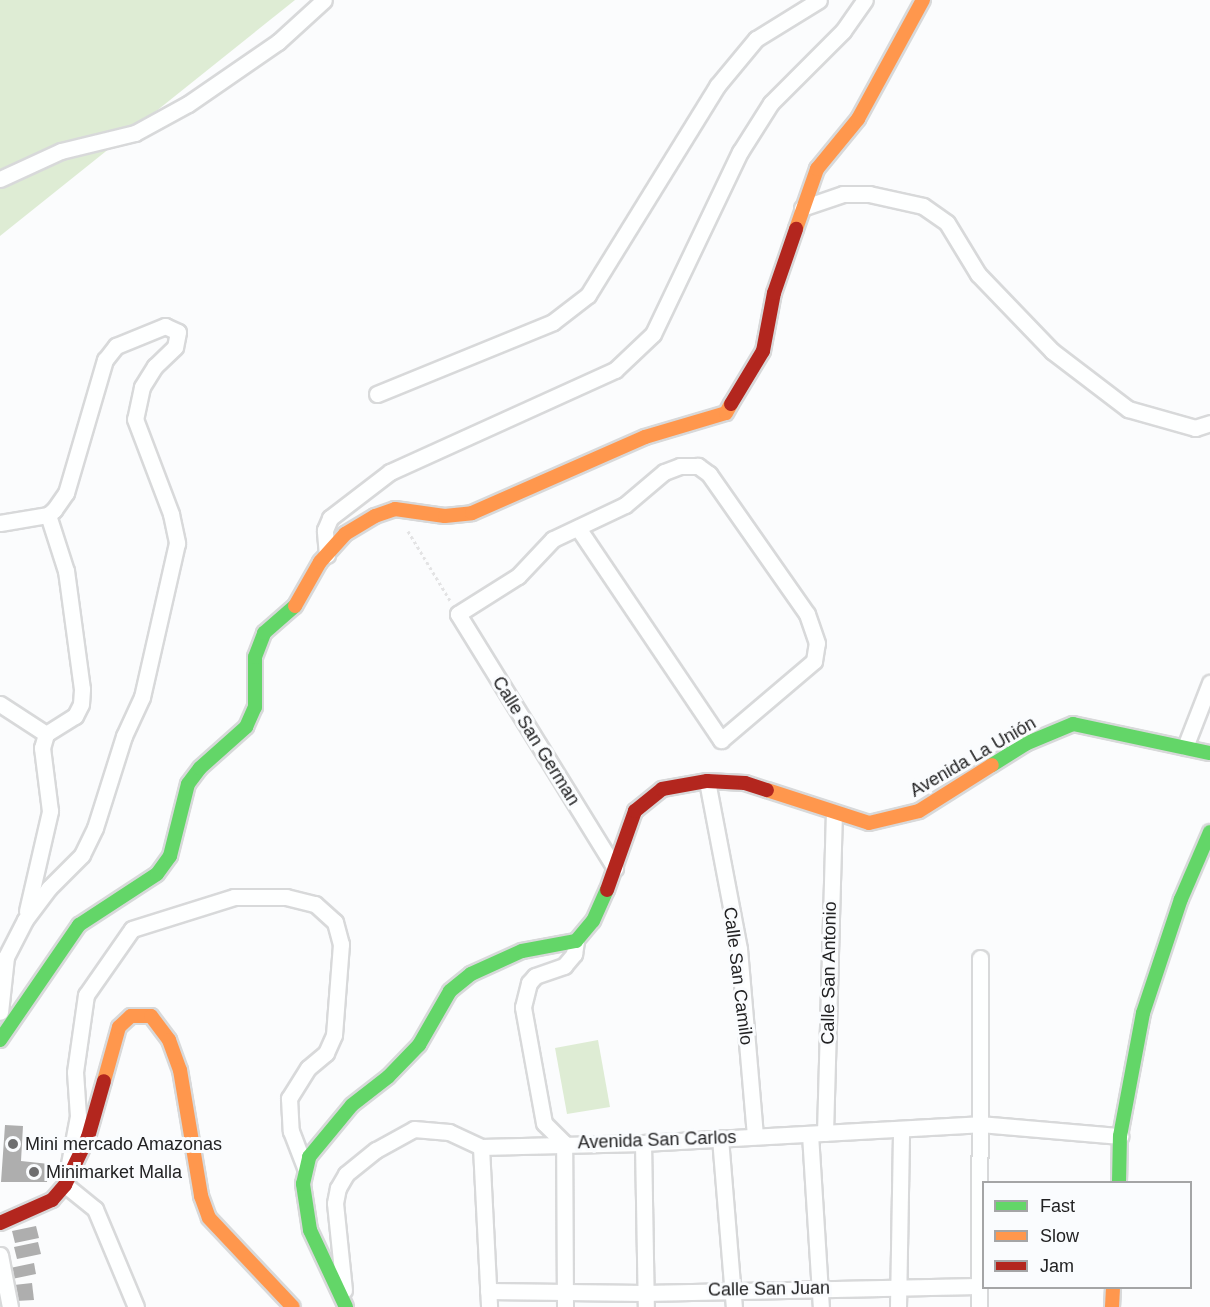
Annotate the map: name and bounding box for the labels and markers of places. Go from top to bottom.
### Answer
place label: Mini mercado Amazonas [25,1133,223,1155]
marker: Mini mercado Amazonas [6,1137,20,1151]
place label: Minimarket Malla [46,1161,182,1183]
marker: Minimarket Malla [27,1165,41,1179]

